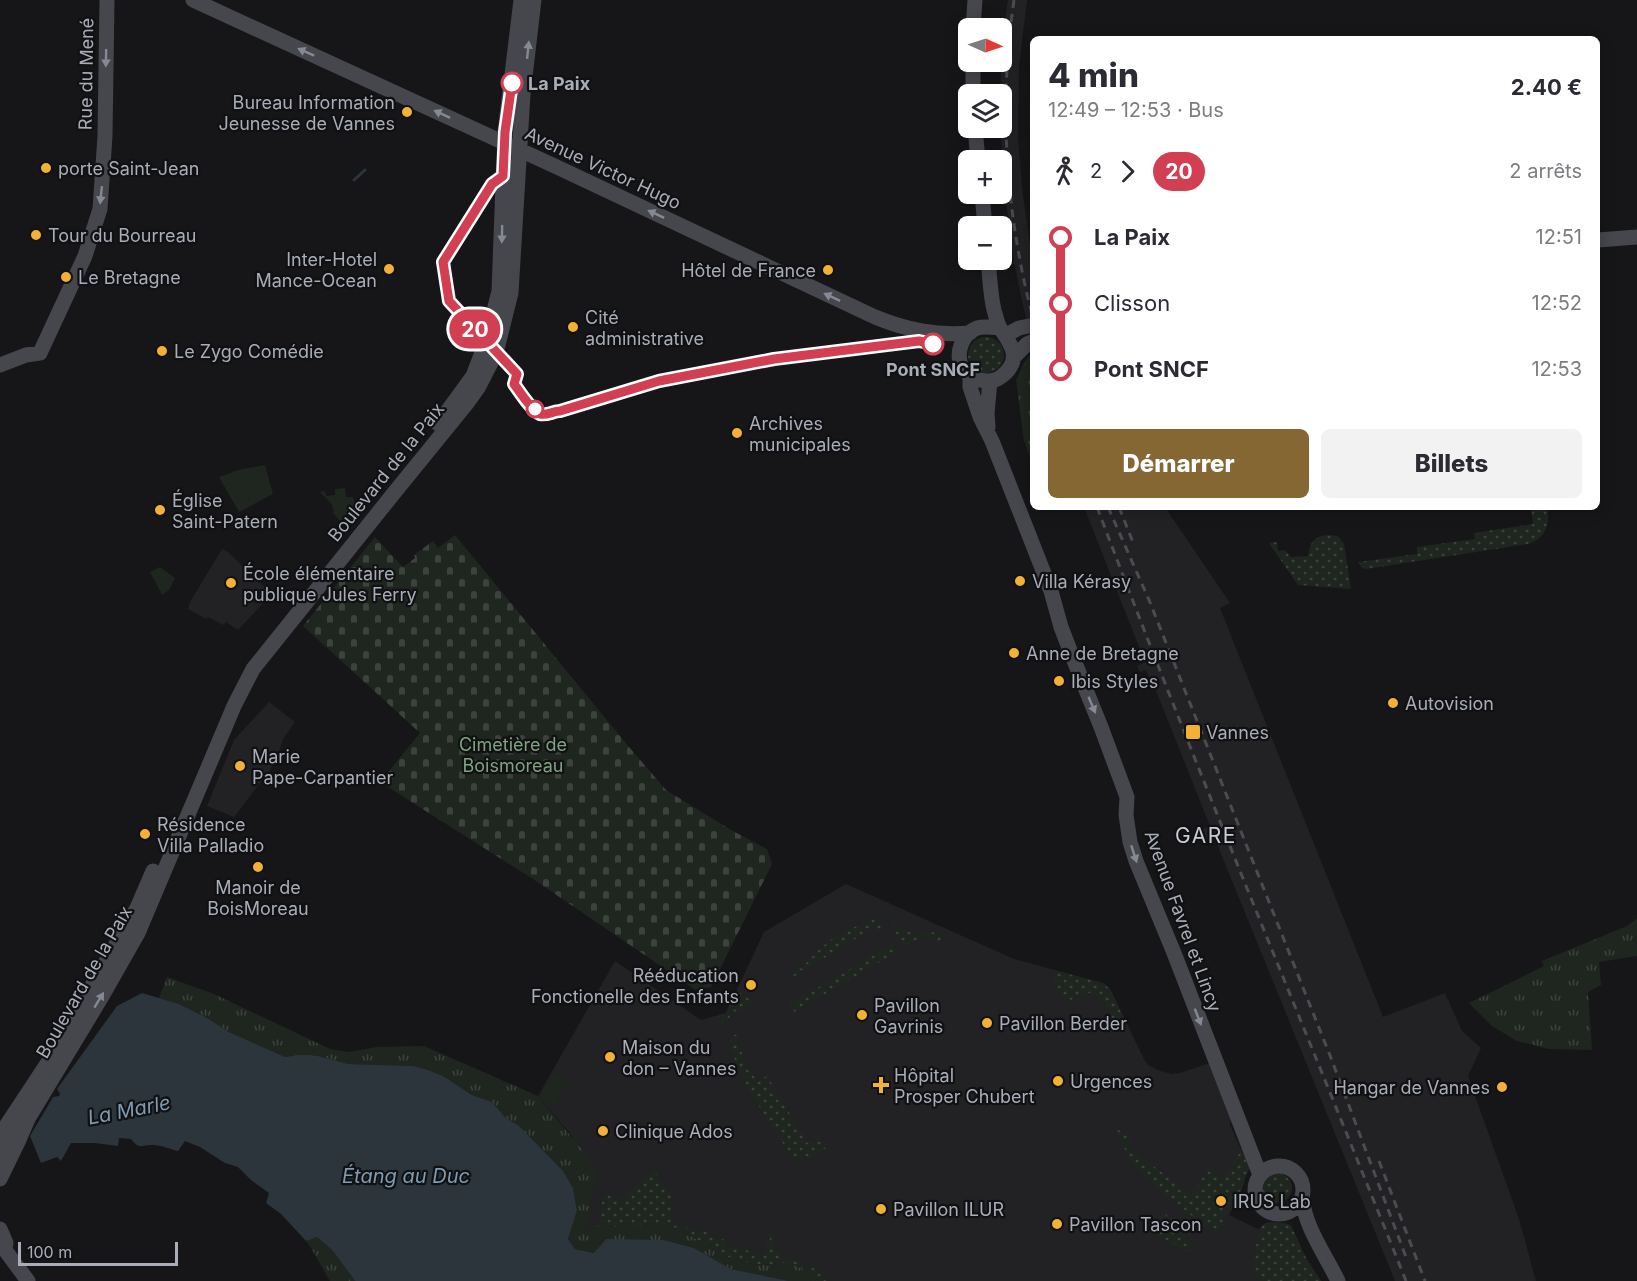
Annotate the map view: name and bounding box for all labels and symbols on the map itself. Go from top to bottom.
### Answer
street label: Rue du Mené [75,18,97,130]
north arrow [958,18,1012,72]
one-way arrow [523,40,533,59]
one-way arrow [297,47,315,57]
one-way arrow [101,49,111,68]
marker: La Paix [501,72,523,94]
place label: La Paix [528,73,591,94]
place label: Bureau Information Jeunesse de Vannes [218,92,395,134]
marker: Bureau Information Jeunesse de Vannes [400,105,414,119]
one-way arrow [434,110,451,119]
street label: Avenue Victor Hugo [522,123,684,213]
place label: porte Saint-Jean [58,158,199,179]
marker: porte Saint-Jean [39,161,53,175]
one-way arrow [96,185,106,204]
one-way arrow [647,209,664,218]
place label: Tour du Bourreau [48,225,196,246]
one-way arrow [497,225,506,244]
marker: Tour du Bourreau [29,228,43,242]
place label: Inter-Hotel Mance-Ocean [255,249,377,291]
place label: Hôtel de France [681,260,816,281]
marker: Inter-Hotel Mance-Ocean [382,262,396,276]
marker: Hôtel de France [821,263,835,277]
place label: Le Bretagne [78,267,181,288]
marker: Le Bretagne [59,270,73,284]
one-way arrow [823,292,841,301]
place label: Cité administrative [585,307,704,349]
line badge: 20 [448,310,502,348]
marker: Cité administrative [566,320,580,334]
marker: Pont SNCF [922,333,944,355]
place label: Le Zygo Comédie [174,341,324,362]
marker: Le Zygo Comédie [155,344,169,358]
place label: Pont SNCF [886,359,980,380]
street label: Boulevard de la Paix [324,398,448,546]
unlabelled marker [526,400,544,418]
place label: Archives municipales [749,413,851,455]
marker: Archives municipales [730,426,744,440]
place label: Église Saint-Patern [172,489,278,532]
marker: Église Saint-Patern [153,503,167,517]
place label: École élémentaire publique Jules Ferry [243,562,417,605]
place label: Villa Kérasy [1032,571,1131,592]
marker: Villa Kérasy [1013,574,1027,588]
marker: École élémentaire publique Jules Ferry [224,576,238,590]
place label: Anne de Bretagne [1026,643,1179,664]
marker: Anne de Bretagne [1007,646,1021,660]
place label: Ibis Styles [1071,671,1158,692]
marker: Ibis Styles [1052,674,1066,688]
place label: Autovision [1405,693,1494,714]
one-way arrow [1088,696,1097,714]
marker: Autovision [1386,696,1400,710]
place label: Vannes [1206,722,1269,743]
marker: Vannes [1184,723,1202,741]
park label: Cimetière de Boismoreau [459,734,567,776]
place label: Marie Pape-Carpantier [252,746,393,788]
marker: Marie Pape-Carpantier [233,759,247,773]
place label: Résidence Villa Palladio [157,814,264,856]
district label: GARE [1175,823,1237,848]
marker: Résidence Villa Palladio [138,827,152,841]
street label: Avenue Favrel et Lincy [1140,827,1226,1015]
one-way arrow [1130,845,1139,863]
marker: Manoir de BoisMoreau [251,860,265,874]
place label: Manoir de BoisMoreau [207,877,309,919]
street label: Boulevard de la Paix [32,902,136,1062]
place label: Rééducation Fonctionelle des Enfants [531,965,739,1007]
marker: Rééducation Fonctionelle des Enfants [744,978,758,992]
one-way arrow [94,992,105,1008]
place label: Pavillon Gavrinis [874,995,943,1037]
marker: Pavillon Gavrinis [855,1008,869,1022]
one-way arrow [1193,1009,1203,1027]
place label: Pavillon Berder [999,1013,1127,1034]
marker: Pavillon Berder [980,1016,994,1030]
place label: Maison du don – Vannes [622,1037,736,1079]
marker: Maison du don – Vannes [603,1050,617,1064]
place label: Hôpital Prosper Chubert [894,1065,1035,1107]
place label: Urgences [1070,1071,1152,1092]
marker: Urgences [1051,1074,1065,1088]
marker: Hôpital Prosper Chubert [872,1076,890,1094]
place label: Hangar de Vannes [1333,1077,1490,1098]
marker: Hangar de Vannes [1495,1080,1509,1094]
water label: La Marle [86,1090,172,1130]
place label: Clinique Ados [615,1121,733,1142]
marker: Clinique Ados [596,1124,610,1138]
water label: Étang au Duc [342,1164,470,1188]
place label: IRUS Lab [1233,1191,1311,1212]
marker: IRUS Lab [1214,1194,1228,1208]
place label: Pavillon ILUR [893,1199,1004,1220]
marker: Pavillon ILUR [874,1202,888,1216]
place label: Pavillon Tascon [1069,1214,1202,1235]
marker: Pavillon Tascon [1050,1217,1064,1231]
scale bar [18,1239,178,1266]

